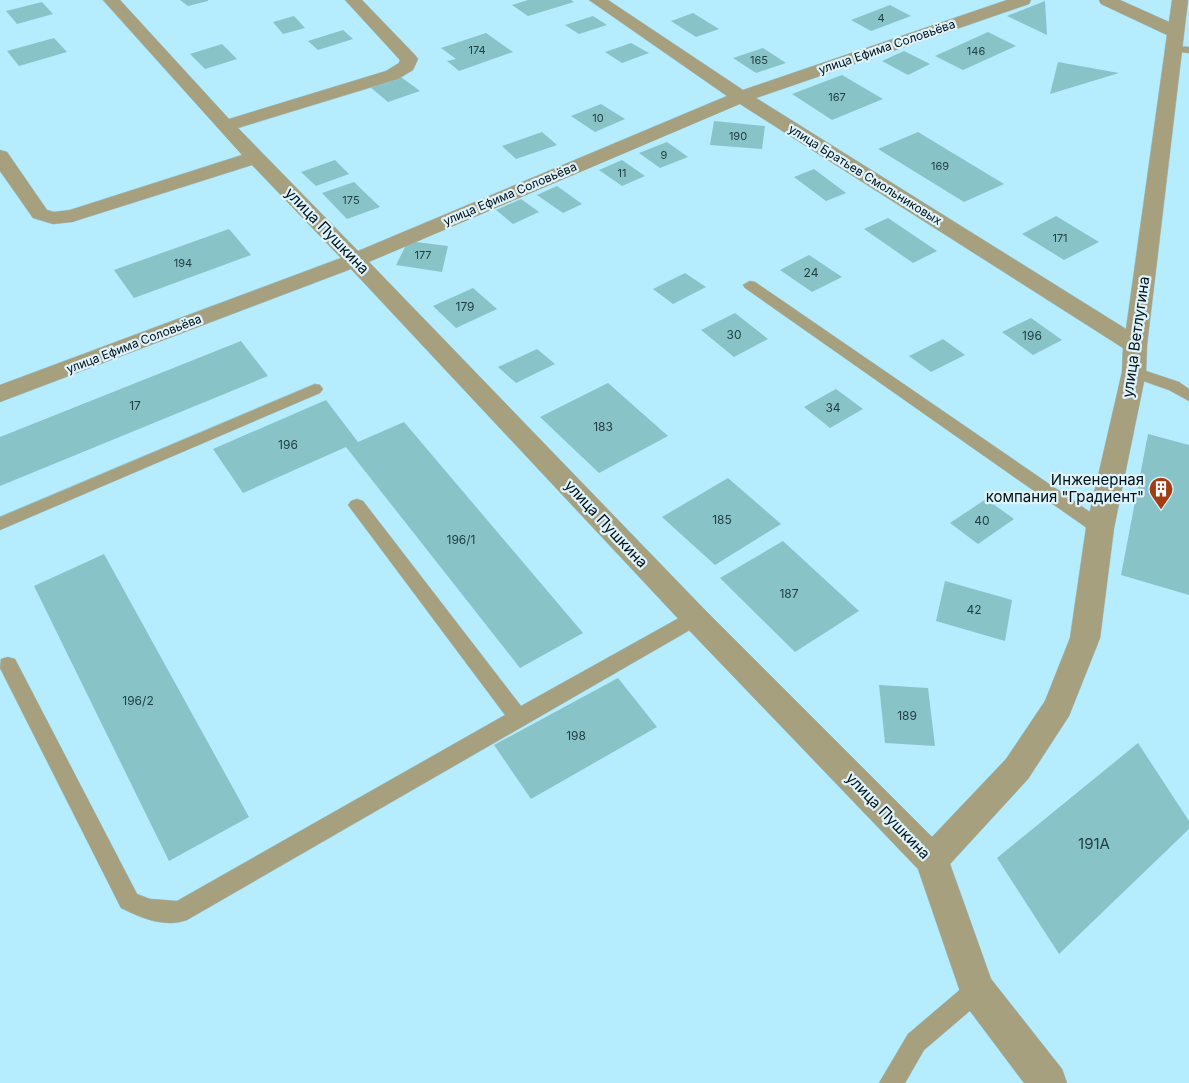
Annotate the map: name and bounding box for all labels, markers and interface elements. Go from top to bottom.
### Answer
house number: 4 [877,11,885,25]
street label: улица Ефима Соловьёва [817,16,957,77]
house number: 174 [468,43,486,57]
house number: 146 [967,44,985,58]
house number: 165 [750,53,768,67]
house number: 167 [828,90,846,104]
house number: 10 [592,111,604,125]
street label: улица Братьев Смольниковых [786,121,945,228]
house number: 190 [729,129,747,143]
house number: 9 [661,148,668,162]
street label: улица Ефима Соловьёва [441,159,579,228]
house number: 169 [931,159,949,173]
house number: 11 [618,166,626,180]
street label: улица Пушкина [281,183,373,278]
house number: 175 [342,193,360,207]
house number: 171 [1052,231,1068,245]
house number: 177 [414,248,432,262]
house number: 194 [174,256,192,270]
house number: 24 [804,265,819,280]
street label: улица Ветлугина [1118,275,1153,399]
house number: 179 [456,299,475,314]
street label: улица Ефима Соловьёва [64,311,203,376]
house number: 30 [727,327,741,342]
house number: 196 [1022,328,1042,343]
house number: 17 [129,398,141,413]
house number: 34 [825,400,841,415]
house number: 183 [593,419,613,434]
house number: 196 [278,437,298,452]
place label: Инженерная компания "Градиент" [986,470,1144,506]
street label: улица Пушкина [561,476,652,572]
building icon: Инженерная компания "Градиент" [1148,476,1174,510]
house number: 185 [712,512,732,527]
house number: 40 [974,513,990,528]
house number: 196/1 [447,532,475,547]
house number: 187 [779,586,799,601]
house number: 42 [966,602,982,617]
house number: 196/2 [122,693,154,708]
house number: 189 [897,708,917,723]
house number: 198 [566,728,586,743]
street label: улица Пушкина [842,768,934,863]
house number: 191А [1078,834,1110,853]

